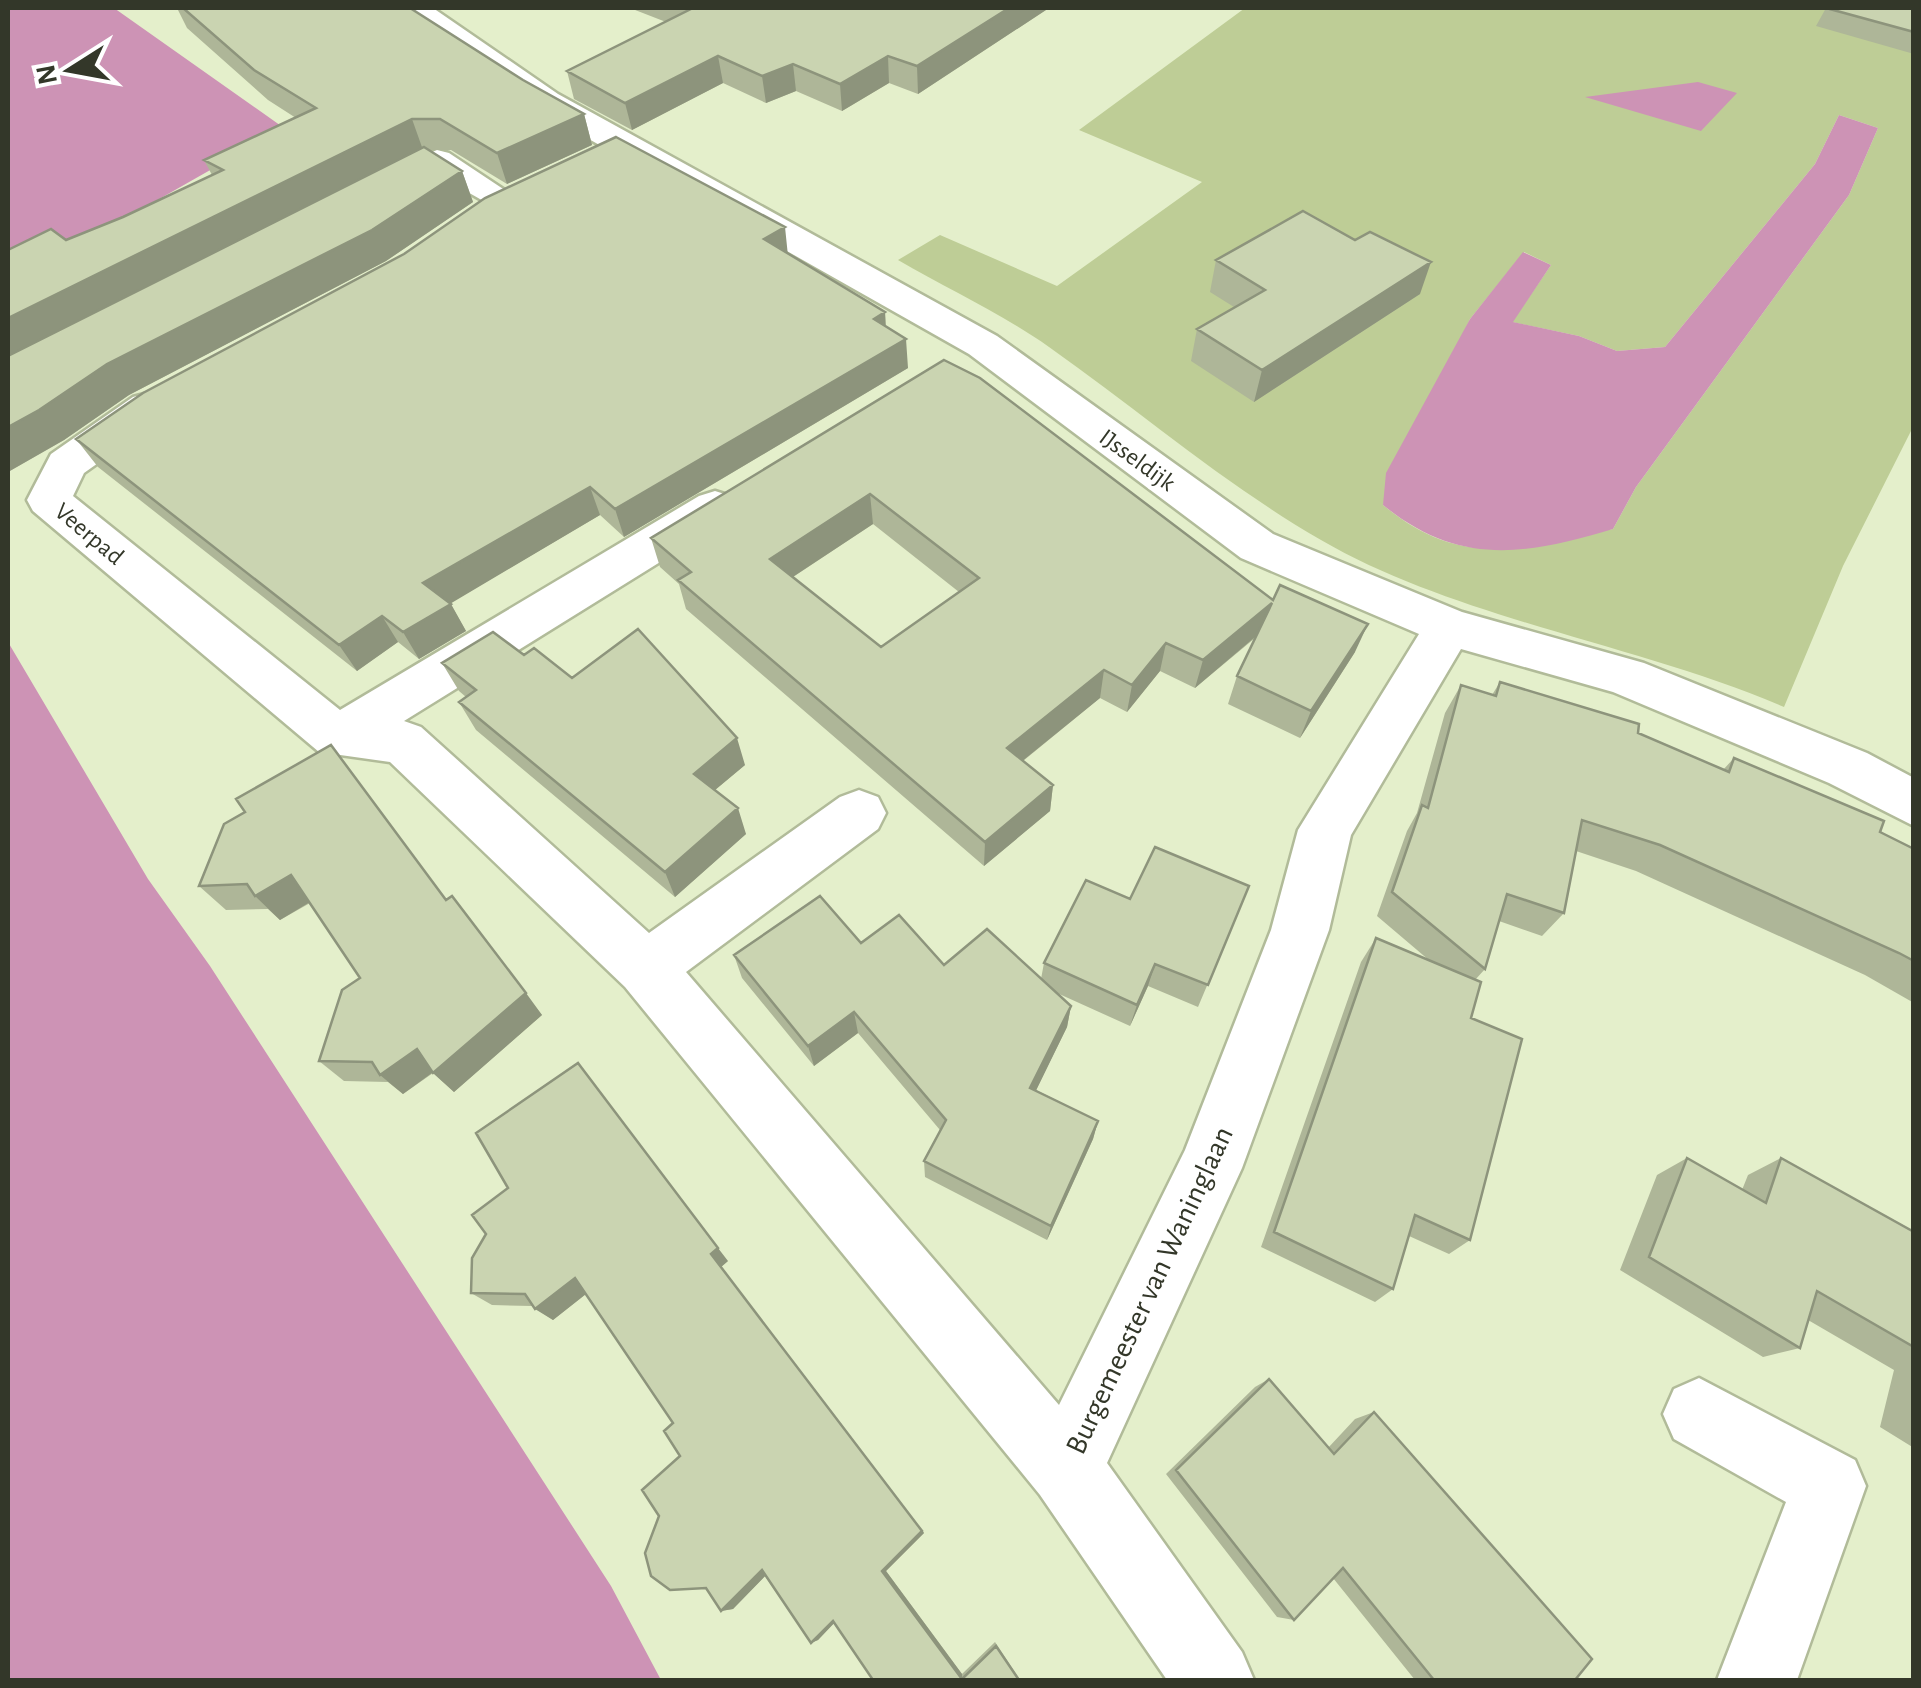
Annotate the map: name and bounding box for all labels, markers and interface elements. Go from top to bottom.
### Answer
north arrow [20,20,120,120]
text: N [32,62,63,87]
street label: IJsseldijk [1095,424,1180,496]
street label: Veerpad [50,498,128,570]
street label: Burgemeester van Waninglaan [1061,1122,1239,1459]

